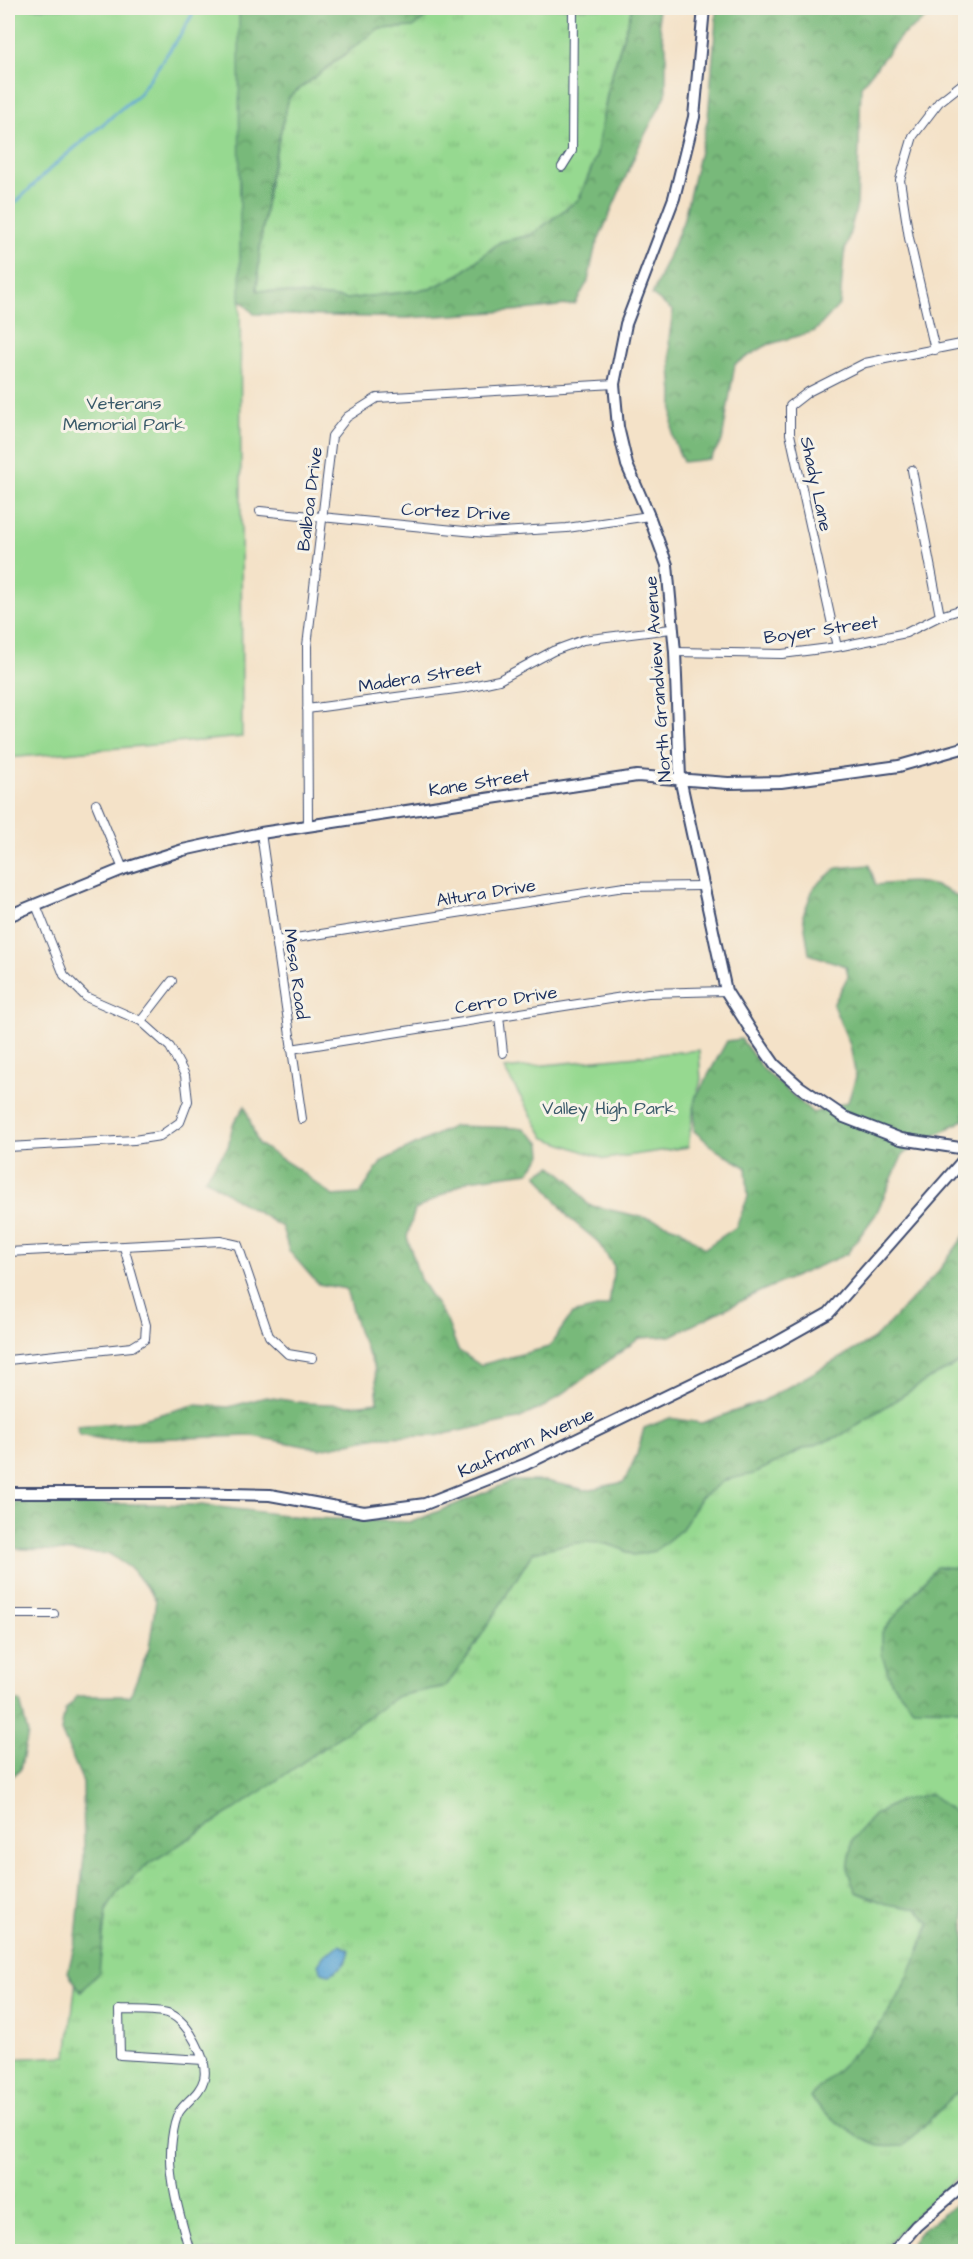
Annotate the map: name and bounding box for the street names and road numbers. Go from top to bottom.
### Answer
street label: Shady Lane [793,434,838,534]
street label: Balboa Drive [291,445,329,553]
street label: Cortez Drive [401,497,512,527]
street label: North Grandview Avenue [638,575,678,783]
street label: Boyer Street [762,610,881,651]
street label: Madera Street [356,655,484,699]
street label: Kane Street [427,763,532,803]
street label: Altura Drive [434,873,538,913]
street label: Mesa Road [277,927,315,1021]
street label: Cerro Drive [453,980,559,1020]
street label: Kaufmann Avenue [454,1402,598,1484]

